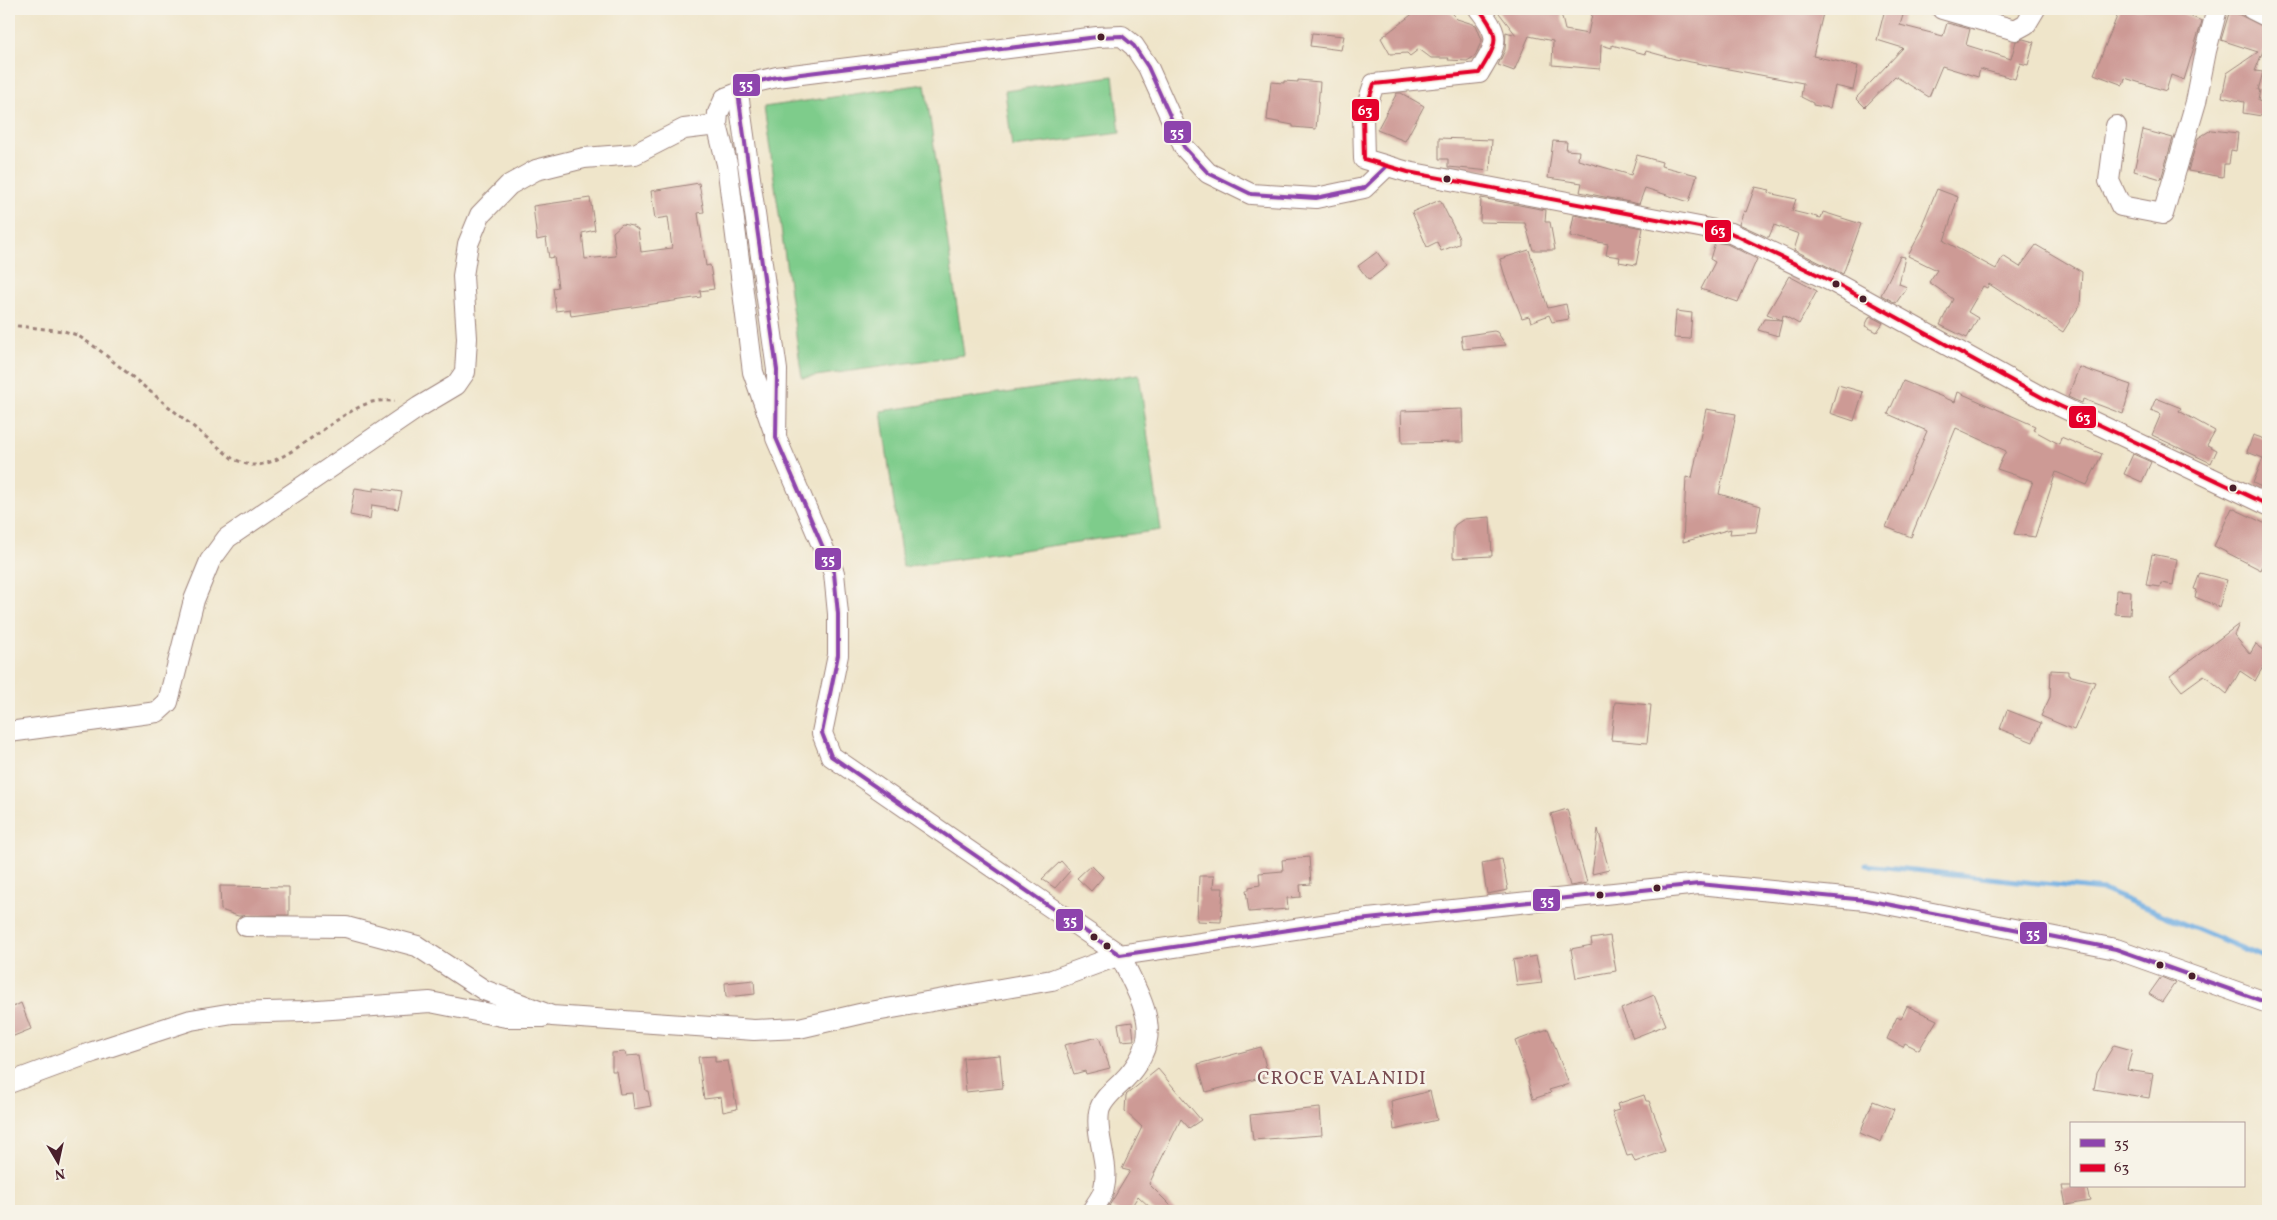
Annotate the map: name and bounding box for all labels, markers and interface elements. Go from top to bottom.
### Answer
unlabelled marker [1096,32,1106,42]
line badge: 35 [732,73,761,97]
text: 35 [739,76,753,95]
line badge: 63 [1351,98,1380,122]
text: 63 [1358,102,1372,121]
line badge: 35 [1163,120,1192,144]
text: 35 [1170,124,1184,143]
unlabelled marker [1442,174,1452,184]
line badge: 63 [1704,219,1732,243]
text: 63 [1711,222,1725,241]
unlabelled marker [1831,279,1841,289]
unlabelled marker [1858,294,1868,304]
line badge: 63 [2068,405,2097,429]
text: 63 [2076,409,2090,428]
unlabelled marker [2228,483,2238,493]
line badge: 35 [814,547,842,571]
text: 35 [821,551,835,570]
unlabelled marker [1652,883,1662,893]
line badge: 35 [1532,888,1561,912]
unlabelled marker [1595,890,1605,900]
text: 35 [1540,892,1554,911]
line badge: 35 [1055,908,1084,932]
text: 35 [1063,912,1077,931]
line badge: 35 [2019,921,2048,945]
text: 35 [2026,925,2040,944]
unlabelled marker [1089,932,1099,942]
unlabelled marker [1102,941,1112,951]
unlabelled marker [2155,960,2165,970]
unlabelled marker [2187,971,2197,981]
district label: CROCE VALANIDI [1257,1066,1427,1092]
legend [2070,1122,2244,1188]
text: 35 [2114,1134,2129,1155]
north arrow [32,1138,82,1188]
text: 63 [2114,1158,2129,1179]
text: N [53,1163,66,1184]

